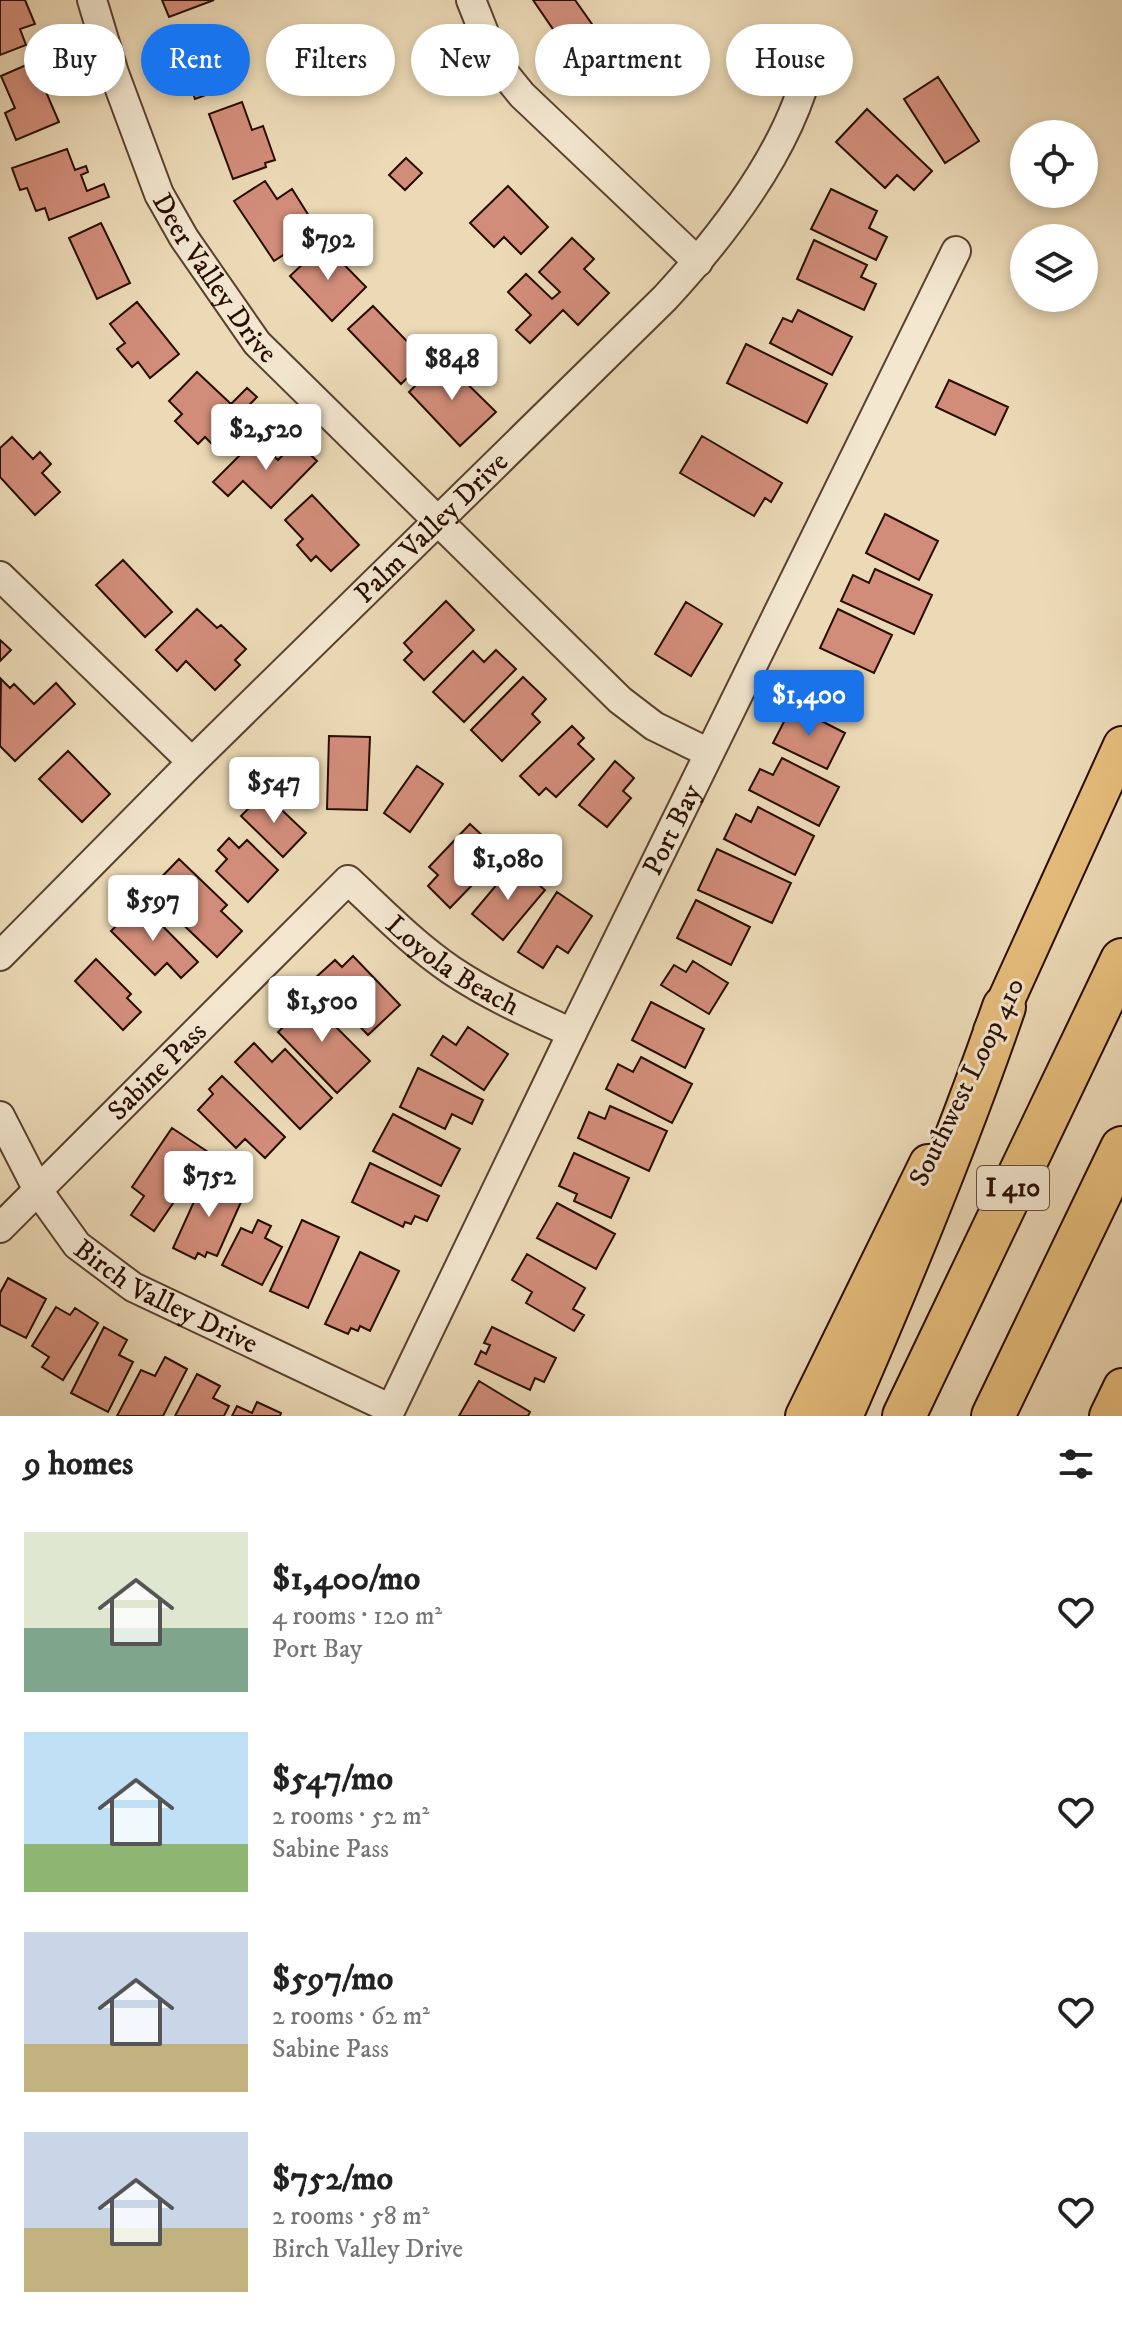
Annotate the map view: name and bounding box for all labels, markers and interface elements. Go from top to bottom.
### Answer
chip: Buy [24,24,125,96]
chip: Rent [141,24,250,96]
chip: Filters [266,24,395,96]
chip: New [411,24,519,96]
chip: Apartment [535,24,710,96]
chip: House [726,24,853,96]
map controls [1010,120,1098,312]
button: locate [1010,120,1098,208]
street label: Deer Valley Drive [145,187,285,370]
pin: $792 [281,214,375,282]
text: $792 [301,223,355,256]
button: layers [1010,224,1098,312]
pin: $848 [405,334,499,402]
text: $848 [424,343,480,376]
pin: $2,520 [201,404,331,472]
text: $2,520 [229,413,303,446]
street label: Palm Valley Drive [347,444,515,610]
pin: $1,400 [744,670,874,738]
text: $1,400 [772,679,846,712]
pin: $547 [227,757,321,825]
text: $547 [247,766,301,799]
street label: Port Bay [635,777,709,881]
pin: $1,080 [443,834,573,902]
text: $1,080 [472,843,544,876]
pin: $597 [106,875,200,943]
text: $597 [126,884,180,917]
street label: Loyola Beach [379,907,525,1023]
street label: Southwest Loop 410 [901,972,1033,1192]
pin: $1,500 [257,976,387,1044]
text: $1,500 [286,985,358,1018]
street label: Sabine Pass [100,1014,214,1128]
pin: $752 [162,1151,256,1219]
text: $752 [182,1160,236,1193]
road number: I 410 [977,1166,1049,1210]
street label: Birch Valley Drive [67,1231,264,1361]
icon: filters [1054,1442,1098,1486]
text: 9 homes [24,1443,133,1485]
text: $1,400/mo [272,1558,420,1600]
icon: home [88,1564,184,1660]
icon: heart [1054,1590,1098,1634]
text: 4 rooms · 120 m² [272,1600,442,1633]
text: Port Bay [272,1633,362,1666]
text: $547/mo [272,1758,393,1800]
icon: home [88,1764,184,1860]
icon: heart [1054,1790,1098,1834]
text: 2 rooms · 52 m² [272,1800,429,1833]
text: Sabine Pass [272,1833,389,1866]
text: $597/mo [272,1958,393,2000]
icon: home [88,1964,184,2060]
icon: heart [1054,1990,1098,2034]
text: 2 rooms · 62 m² [272,2000,430,2033]
text: Sabine Pass [272,2033,389,2066]
text: $752/mo [272,2158,393,2200]
icon: home [88,2164,184,2260]
icon: heart [1054,2190,1098,2234]
text: 2 rooms · 58 m² [272,2200,430,2233]
text: Birch Valley Drive [272,2233,463,2266]

